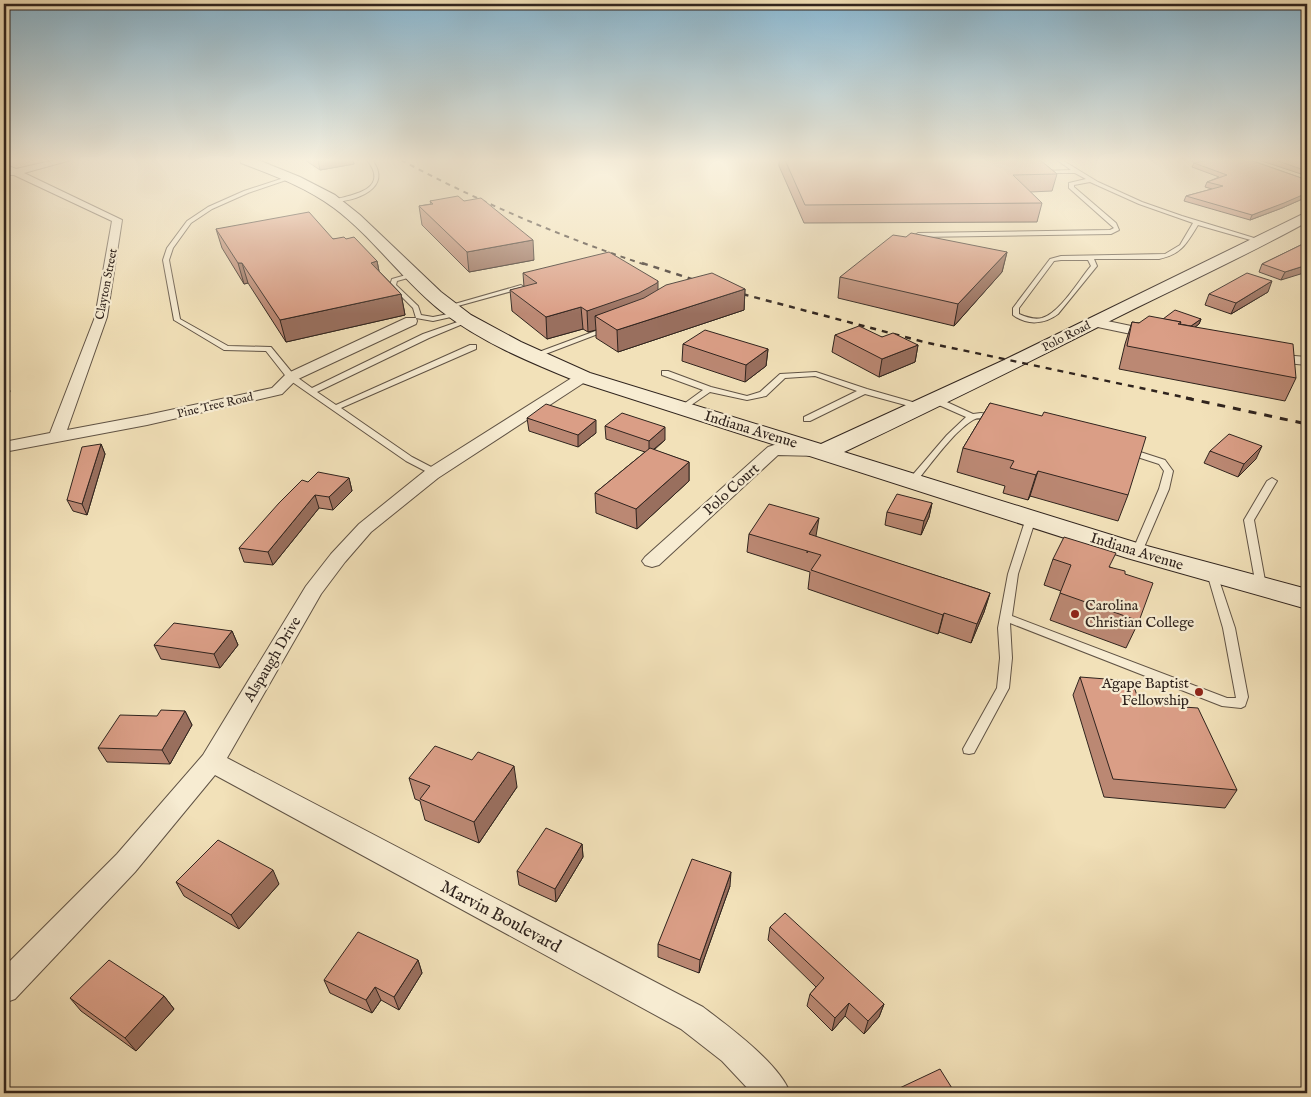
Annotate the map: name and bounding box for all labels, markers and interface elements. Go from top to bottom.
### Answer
street label: Clayton Street [92,247,121,321]
street label: Polo Road [1039,318,1094,355]
street label: Pine Tree Road [176,389,255,422]
street label: Indiana Avenue [702,406,800,453]
street label: Polo Court [699,459,763,520]
street label: Indiana Avenue [1088,528,1186,575]
place label: Carolina Christian College [1085,596,1194,632]
marker: Carolina Christian College [1069,608,1081,620]
street label: Alspaugh Drive [239,613,305,706]
place label: Agape Baptist Fellowship [1101,674,1189,710]
marker: Agape Baptist Fellowship [1193,686,1205,698]
street label: Marvin Boulevard [436,876,565,959]

